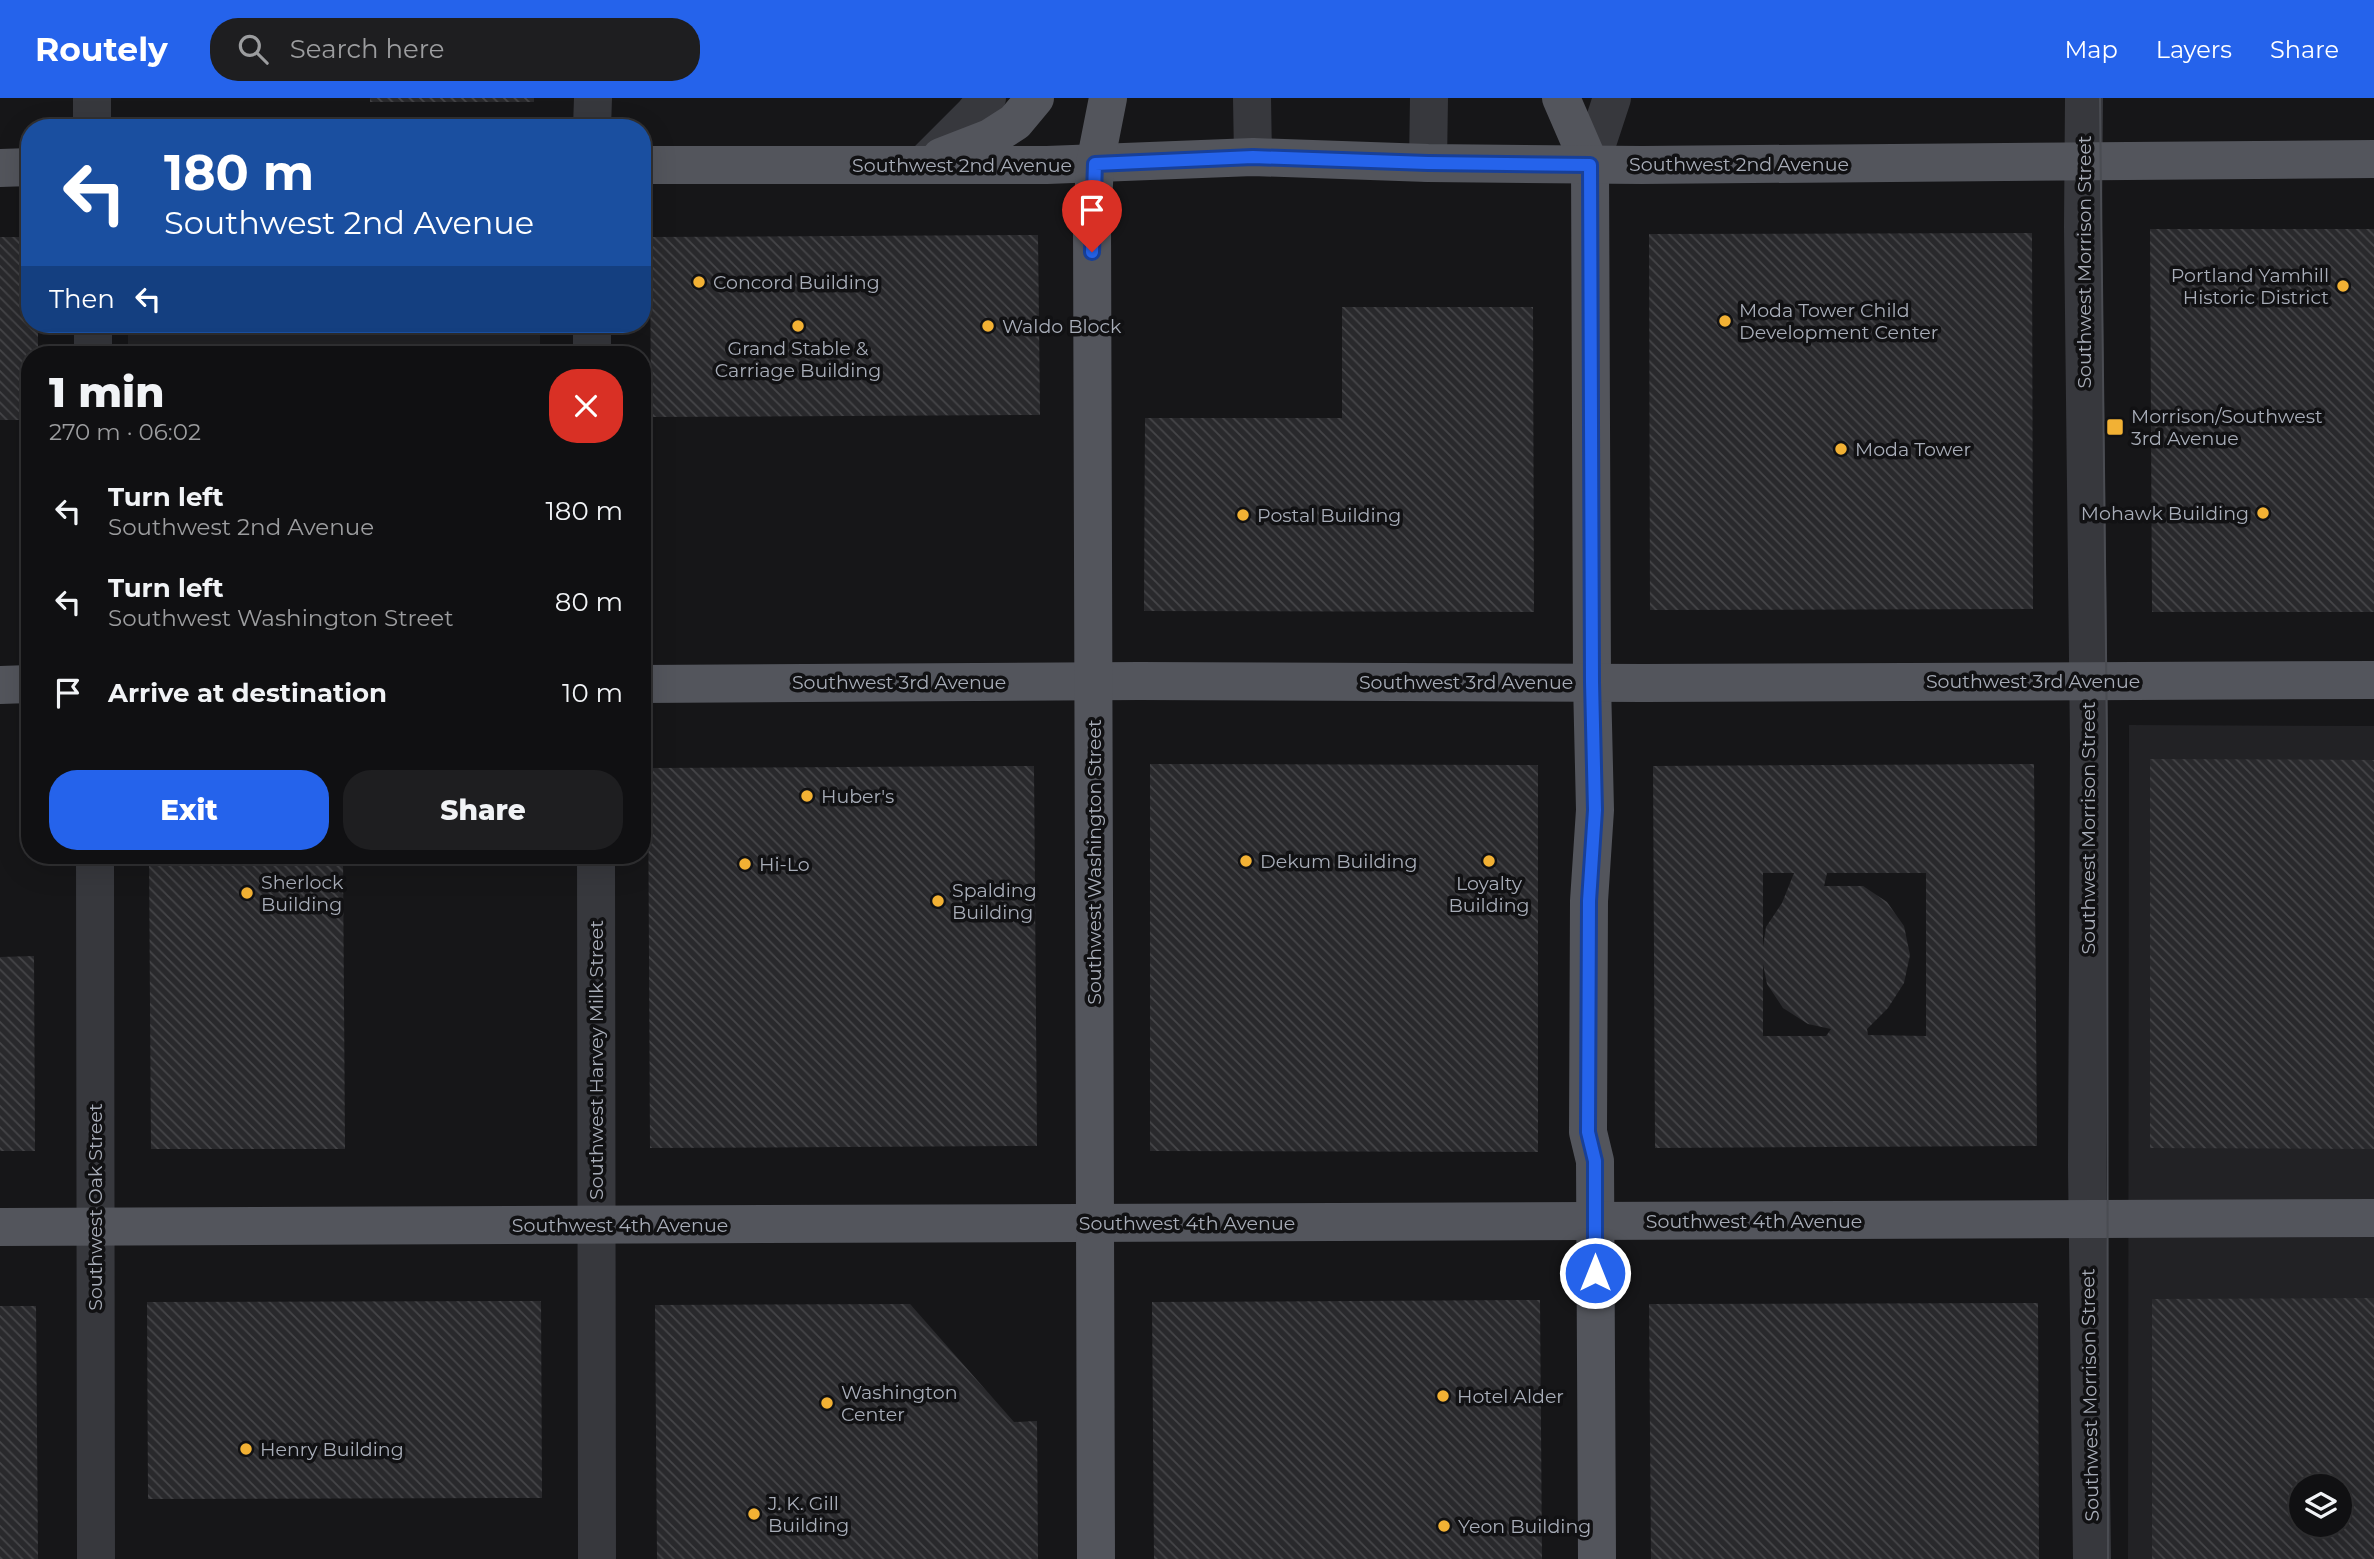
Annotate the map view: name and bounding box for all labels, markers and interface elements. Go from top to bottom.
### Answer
search box [210,18,700,81]
text: Routely [35,29,168,69]
icon: search [234,30,272,68]
text: Search here [290,33,445,65]
text: Map [2064,35,2118,64]
text: Layers [2156,35,2232,64]
text: Share [2270,35,2339,64]
street label: Southwest Morrison Street [2073,135,2096,389]
text: 180 m [164,143,314,202]
icon: left [49,147,140,238]
street label: Southwest 2nd Avenue [1629,153,1849,176]
street label: Southwest 2nd Avenue [852,154,1072,177]
pin [1062,180,1122,252]
icon: arrive [1073,191,1111,229]
text: Southwest 2nd Avenue [164,203,534,242]
place label: Portland Yamhill Historic District [2171,264,2329,309]
place label: Concord Building [713,271,880,294]
marker: Concord Building [691,274,707,290]
marker: Portland Yamhill Historic District [2335,278,2351,294]
icon: left [129,280,167,318]
text: Then [49,283,115,315]
place label: Moda Tower Child Development Center [1739,299,1938,344]
marker: Moda Tower Child Development Center [1717,313,1733,329]
place label: Waldo Block [1002,315,1122,338]
marker: Grand Stable & Carriage Building [790,318,806,334]
marker: Waldo Block [980,318,996,334]
place label: Grand Stable & Carriage Building [715,337,881,382]
text: 1 min [49,366,165,418]
button: close [549,369,623,443]
place label: Morrison/Southwest 3rd Avenue [2131,405,2323,450]
marker: Morrison/Southwest 3rd Avenue [2105,417,2125,437]
text: 270 m · 06:02 [49,418,201,446]
place label: Moda Tower [1855,438,1971,461]
marker: Moda Tower [1833,441,1849,457]
text: Turn left [108,481,224,513]
icon: left [49,492,87,530]
text: 180 m [545,495,623,527]
place label: Mohawk Building [2081,502,2249,525]
place label: Postal Building [1257,504,1401,527]
marker: Mohawk Building [2255,505,2271,521]
marker: Postal Building [1235,507,1251,523]
text: Southwest 2nd Avenue [108,513,374,541]
text: Turn left [108,572,224,604]
icon: left [49,583,87,621]
text: 80 m [555,586,623,618]
text: Southwest Washington Street [108,604,454,632]
street label: Southwest 3rd Avenue [1926,670,2140,693]
street label: Southwest 3rd Avenue [792,671,1006,694]
street label: Southwest 3rd Avenue [1359,671,1573,694]
icon: arrive [49,674,87,712]
text: Arrive at destination [108,677,387,709]
text: 10 m [562,677,623,709]
street label: Southwest Morrison Street [2077,701,2100,955]
street label: Southwest Washington Street [1083,719,1106,1005]
button: Exit [49,770,329,850]
button: Share [343,770,623,850]
place label: Huber's [821,785,894,808]
marker: Huber's [799,788,815,804]
place label: Dekum Building [1260,850,1417,873]
place label: Hi-Lo [759,853,810,876]
marker: Dekum Building [1238,853,1254,869]
marker: Loyalty Building [1481,853,1497,869]
marker: Hi-Lo [737,856,753,872]
place label: Sherlock Building [261,871,344,916]
place label: Loyalty Building [1448,872,1530,917]
place label: Spalding Building [952,879,1037,924]
marker: Sherlock Building [239,885,255,901]
marker: Spalding Building [930,893,946,909]
street label: Southwest Harvey Milk Street [585,920,608,1200]
street label: Southwest Oak Street [84,1103,107,1311]
street label: Southwest 4th Avenue [1646,1210,1862,1233]
street label: Southwest 4th Avenue [1079,1212,1295,1235]
street label: Southwest 4th Avenue [512,1214,728,1237]
position arrow [1558,1236,1632,1310]
street label: Southwest Morrison Street [2076,1268,2104,1522]
place label: Washington Center [841,1381,957,1426]
place label: Hotel Alder [1457,1385,1564,1408]
marker: Hotel Alder [1435,1388,1451,1404]
marker: Washington Center [819,1395,835,1411]
place label: Henry Building [260,1438,404,1461]
marker: Henry Building [238,1441,254,1457]
map controls [2289,1474,2352,1537]
button: layers [2289,1474,2352,1537]
place label: J. K. Gill Building [767,1492,849,1537]
marker: J. K. Gill Building [746,1506,762,1522]
place label: Yeon Building [1458,1515,1591,1538]
marker: Yeon Building [1436,1518,1452,1534]

